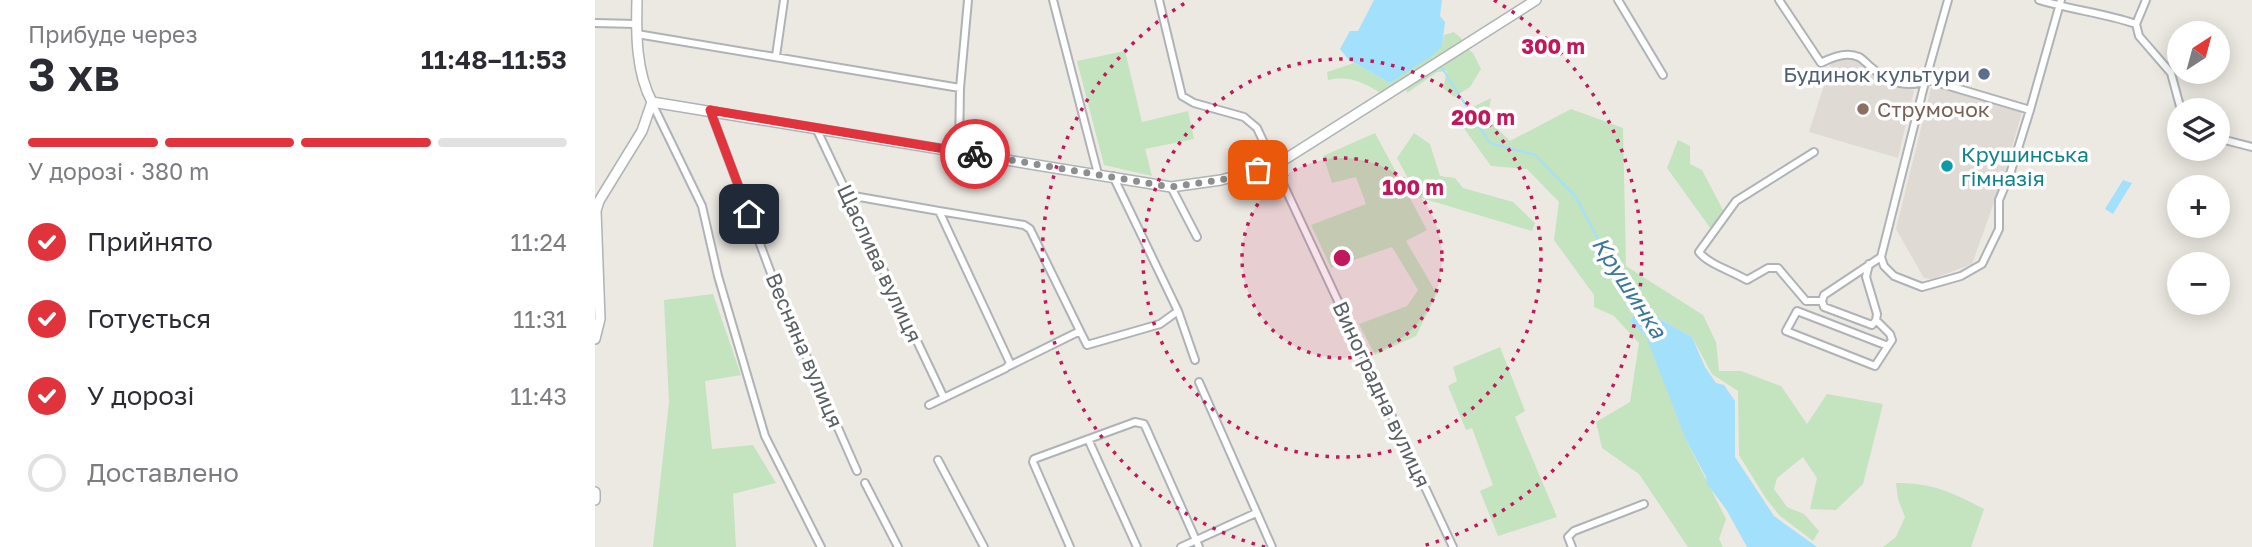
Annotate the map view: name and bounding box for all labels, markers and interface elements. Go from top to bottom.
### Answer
text: Прибуде через [28,20,198,48]
north arrow [2167,21,2229,84]
map controls [2167,21,2230,315]
text: 300 m [1521,33,1585,59]
text: 11:48–11:53 [421,44,567,75]
text: 3 хв [28,46,120,101]
place label: Будинок культури [1783,61,1970,87]
marker: Будинок культури [1976,66,1992,82]
place label: Струмочок [1877,96,1990,122]
button: layers [2167,98,2230,161]
marker: Струмочок [1855,101,1871,117]
text: 200 m [1451,104,1515,130]
courier [940,119,1010,189]
icon: bike [956,135,994,173]
pin [1228,140,1288,200]
place label: Крушинська гімназія [1961,141,2089,191]
icon: bag [1239,151,1277,189]
text: У дорозі · 380 m [28,157,209,185]
marker: Крушинська гімназія [1939,158,1955,174]
text: 100 m [1382,174,1444,200]
button: + [2167,175,2230,238]
street label: Щаслива вулиця [832,180,928,346]
pin [719,184,779,244]
icon: home [730,195,768,233]
icon: check [28,223,66,261]
text: Прийнято [87,226,213,257]
text: 11:24 [510,228,567,256]
water label: Крушинка [1587,231,1674,344]
centre of rings [1330,246,1354,270]
button: − [2167,252,2230,315]
street label: Весняна вулиця [761,269,849,431]
street label: Виноградна вулиця [1327,297,1437,491]
icon: check [28,300,66,338]
text: Готується [87,303,211,334]
text: 11:31 [513,305,567,333]
icon: check [28,377,66,415]
text: У дорозі [87,380,194,411]
text: 11:43 [510,382,567,410]
text: Доставлено [87,457,239,488]

